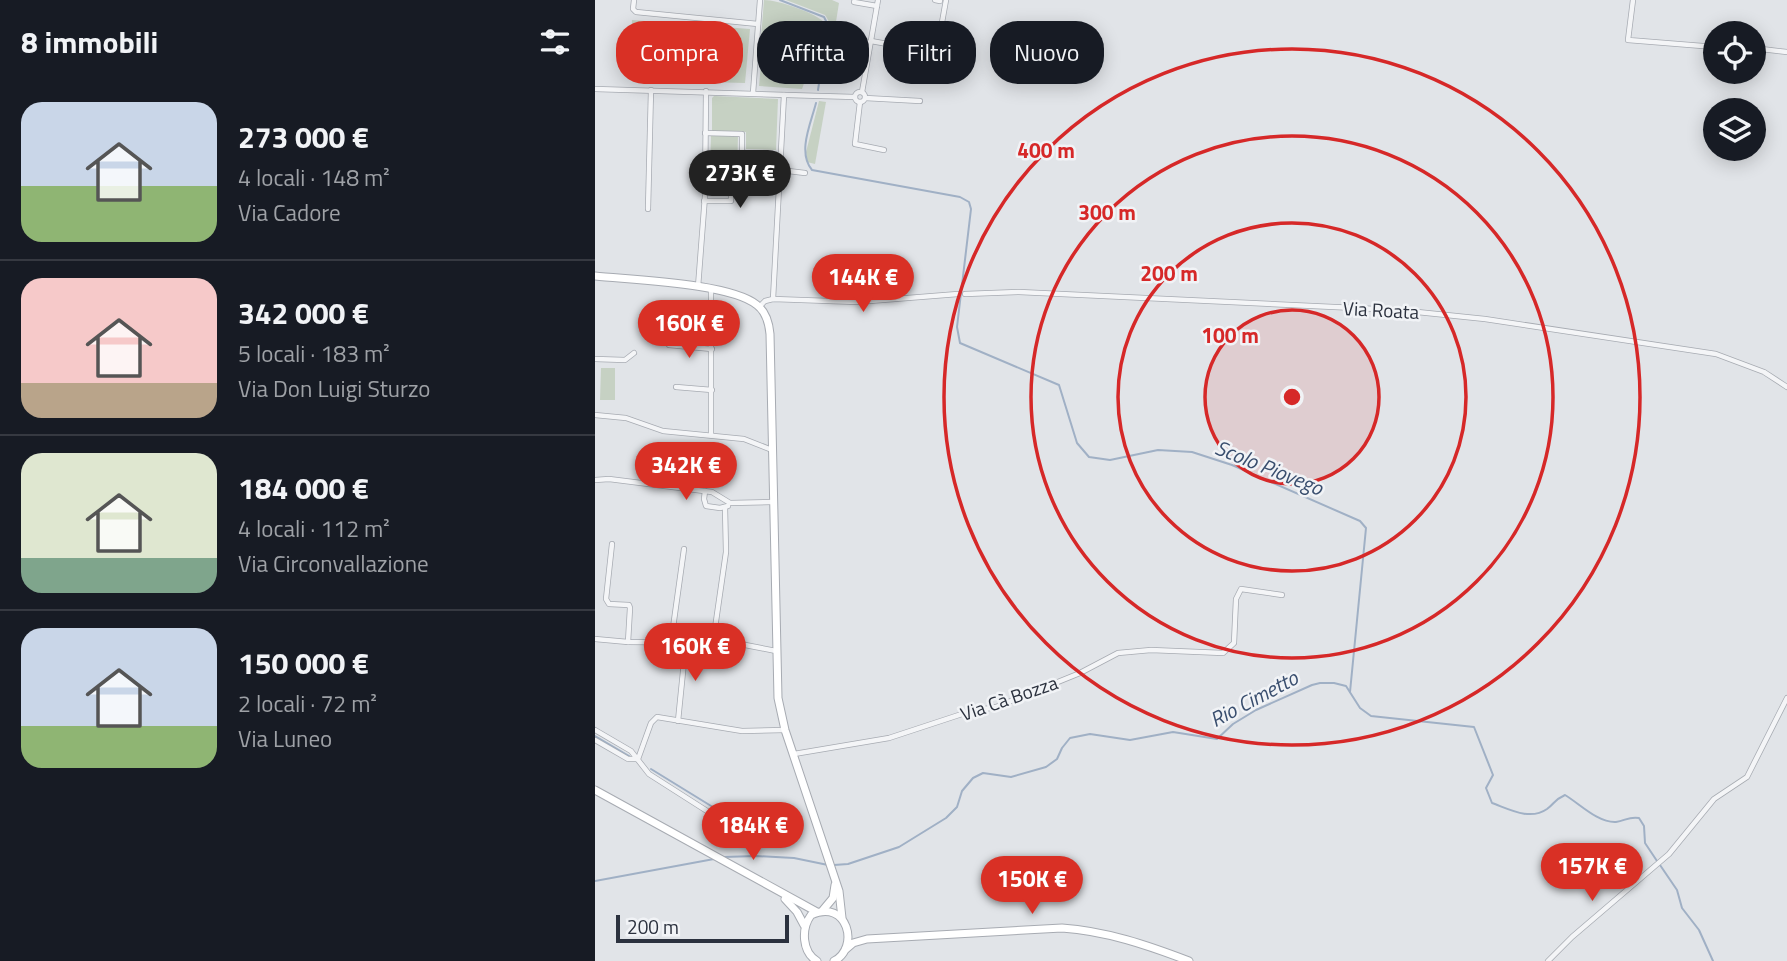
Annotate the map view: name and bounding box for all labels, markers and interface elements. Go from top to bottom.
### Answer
text: 8 immobili [21,19,158,65]
chip: Compra [616,21,743,84]
chip: Affitta [757,21,869,84]
chip: Filtri [883,21,976,84]
chip: Nuovo [990,21,1104,84]
map controls [1703,21,1766,161]
button: locate [1703,21,1766,84]
icon: filters [536,23,574,61]
button: layers [1703,98,1766,161]
text: 273 000 € [238,114,369,160]
icon: home [77,130,161,214]
text: 400 m [1017,134,1075,166]
pin: 273K € [683,150,797,210]
text: 273K € [705,155,775,190]
text: 4 locali · 148 m² [238,160,390,195]
text: Via Cadore [238,195,341,230]
text: 300 m [1078,196,1136,228]
pin: 144K € [806,254,920,314]
text: 200 m [1140,257,1198,289]
text: 144K € [828,259,898,294]
text: 342 000 € [238,290,369,336]
street label: Via Roata [1342,293,1420,326]
pin: 160K € [632,300,746,360]
text: 160K € [654,305,724,340]
icon: home [77,306,161,390]
text: 100 m [1201,319,1259,351]
text: 5 locali · 183 m² [238,336,390,371]
text: Via Don Luigi Sturzo [238,371,431,406]
centre of rings [1280,385,1304,409]
water label: Scolo Piovego [1211,431,1329,503]
pin: 342K € [629,442,743,502]
text: 342K € [651,447,721,482]
text: 184 000 € [238,465,369,511]
icon: home [77,481,161,565]
text: 4 locali · 112 m² [238,511,390,546]
text: Via Circonvallazione [238,546,429,581]
pin: 160K € [638,624,752,683]
text: 160K € [660,628,730,663]
text: 150 000 € [238,640,369,686]
icon: home [77,656,161,740]
water label: Rio Cimetto [1204,661,1304,735]
street label: Via Cà Bozza [956,667,1062,728]
text: 2 locali · 72 m² [238,686,377,721]
text: Via Luneo [238,721,332,756]
pin: 184K € [696,802,810,862]
text: 184K € [718,807,788,842]
pin: 157K € [1535,844,1649,903]
text: 157K € [1557,848,1627,883]
pin: 150K € [975,856,1089,916]
text: 150K € [997,861,1067,896]
scale bar [616,912,789,944]
text: 200 m [627,912,679,941]

